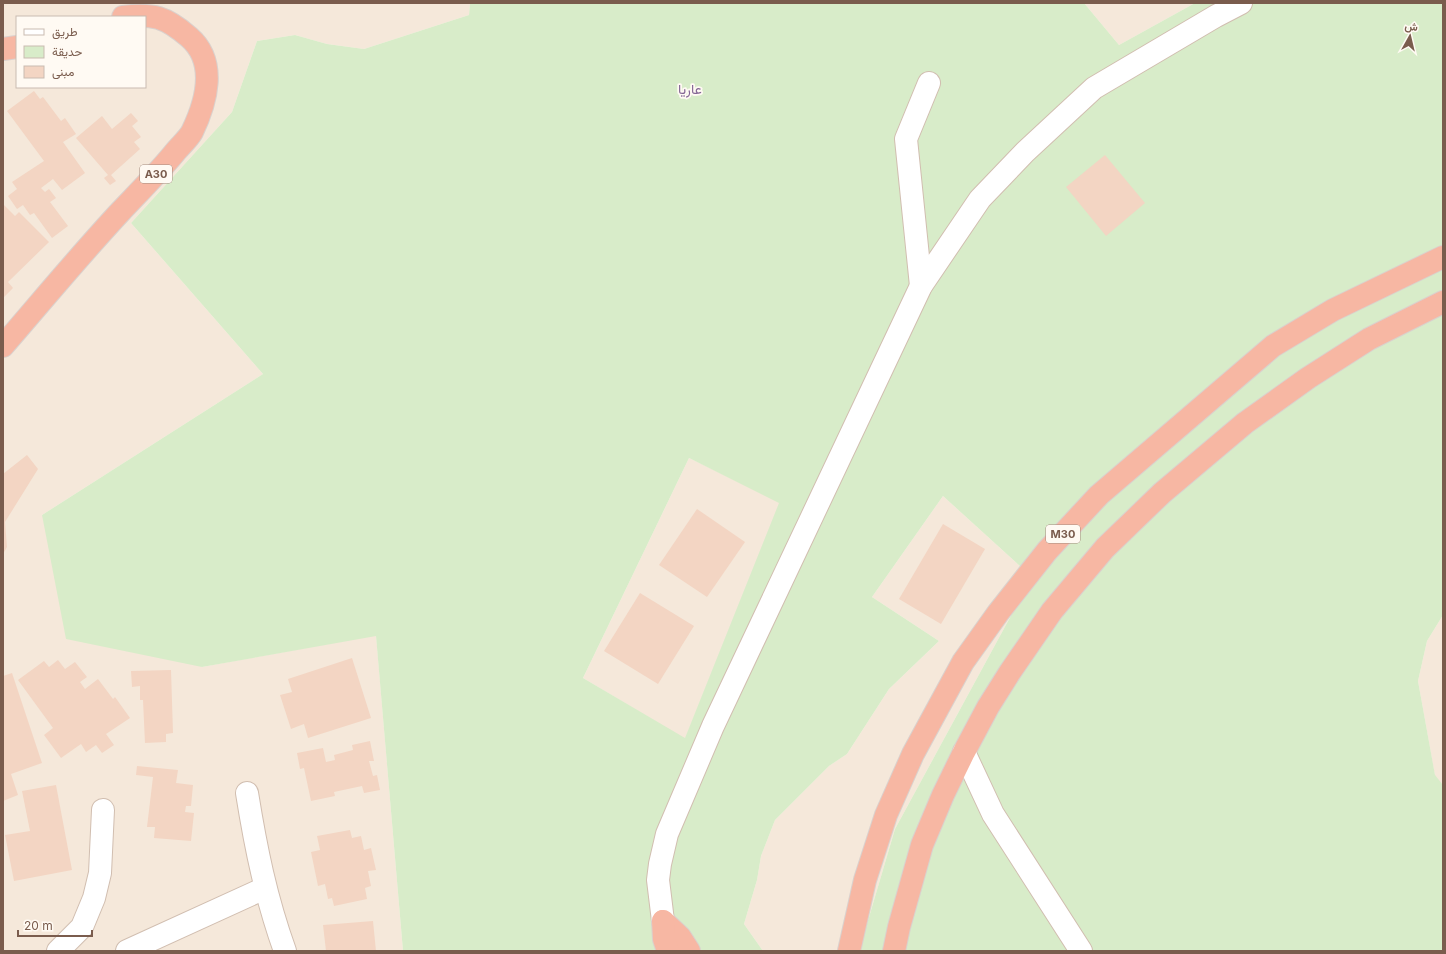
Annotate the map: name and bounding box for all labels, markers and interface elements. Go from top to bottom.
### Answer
legend [16,16,146,88]
north arrow [1390,16,1430,56]
text: ش [1404,18,1419,34]
text: طريق [52,24,78,40]
text: حديقة [52,44,82,59]
text: مبنى [52,64,74,80]
district label: عاريا [678,80,702,98]
road number: A30 [140,165,172,183]
road number: M30 [1046,525,1080,543]
scale bar [18,912,92,938]
text: 20 m [24,918,53,933]

